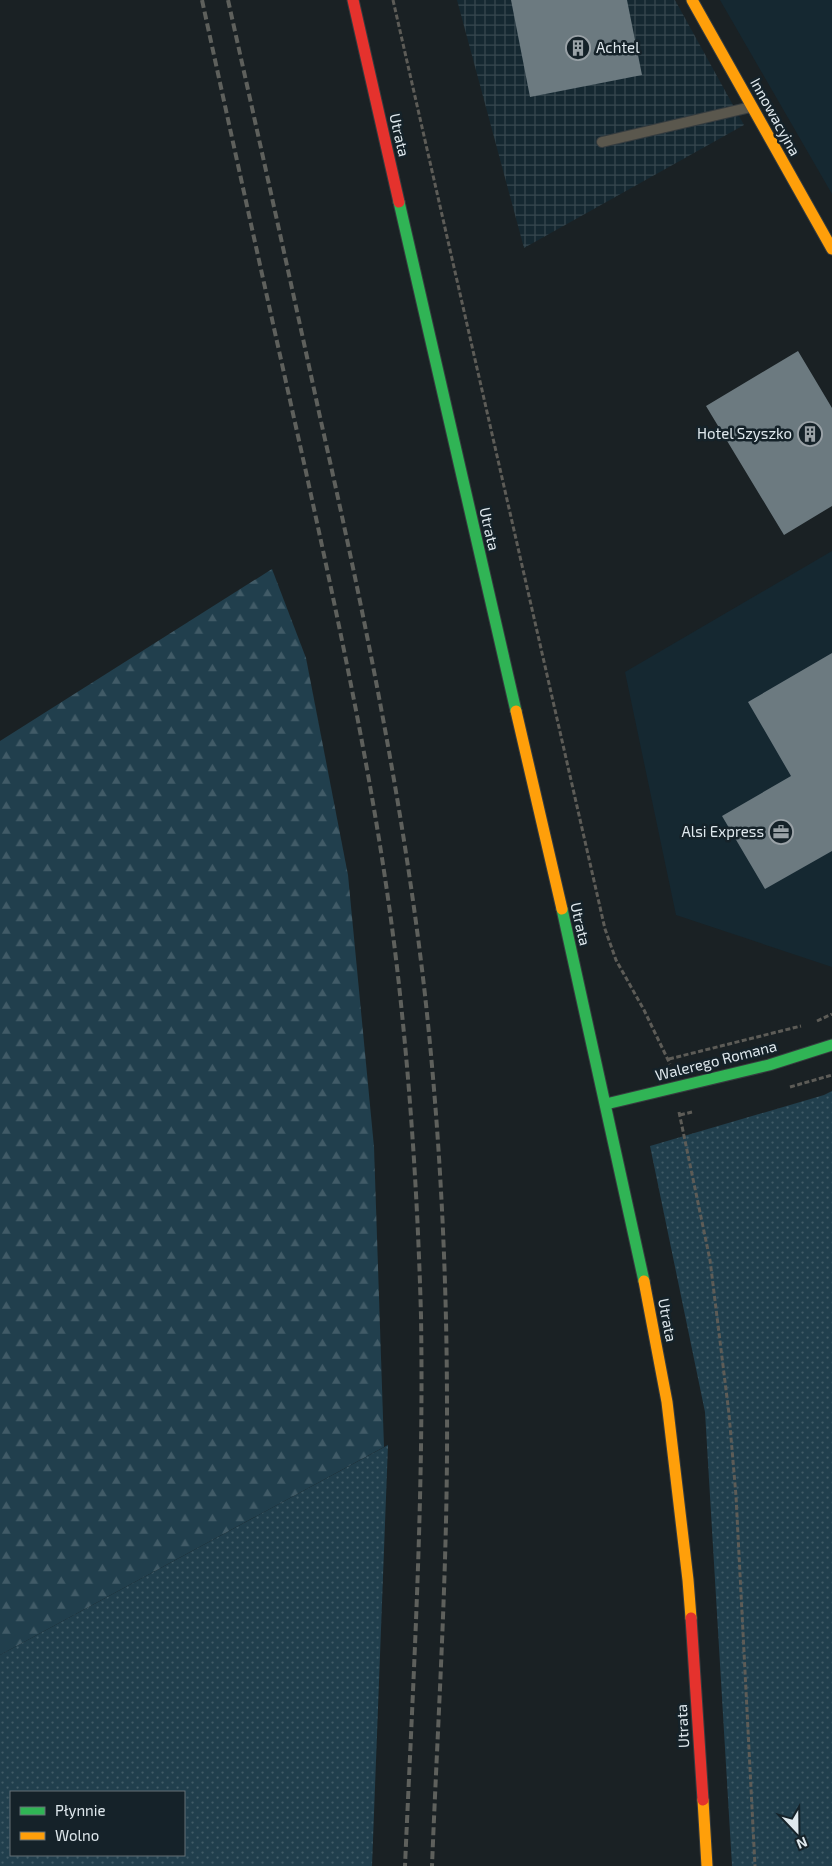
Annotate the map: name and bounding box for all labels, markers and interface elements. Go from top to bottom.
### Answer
building icon: Achtel [565,35,591,61]
place label: Achtel [596,38,640,56]
street label: Innowacyjna [746,74,805,159]
street label: Utrata [386,111,414,158]
building icon: Hotel Szyszko [797,421,823,447]
place label: Hotel Szyszko [697,424,792,442]
street label: Utrata [476,505,504,552]
office icon: Alsi Express [768,819,794,845]
place label: Alsi Express [681,822,764,840]
street label: Utrata [567,900,595,947]
street label: Walerego Romana [653,1036,779,1084]
street label: Utrata [655,1297,681,1343]
street label: Utrata [672,1704,692,1748]
legend [10,1791,185,1856]
text: Płynnie [55,1801,106,1819]
north arrow [772,1806,822,1856]
text: Wolno [55,1826,99,1844]
text: N [794,1834,810,1853]

